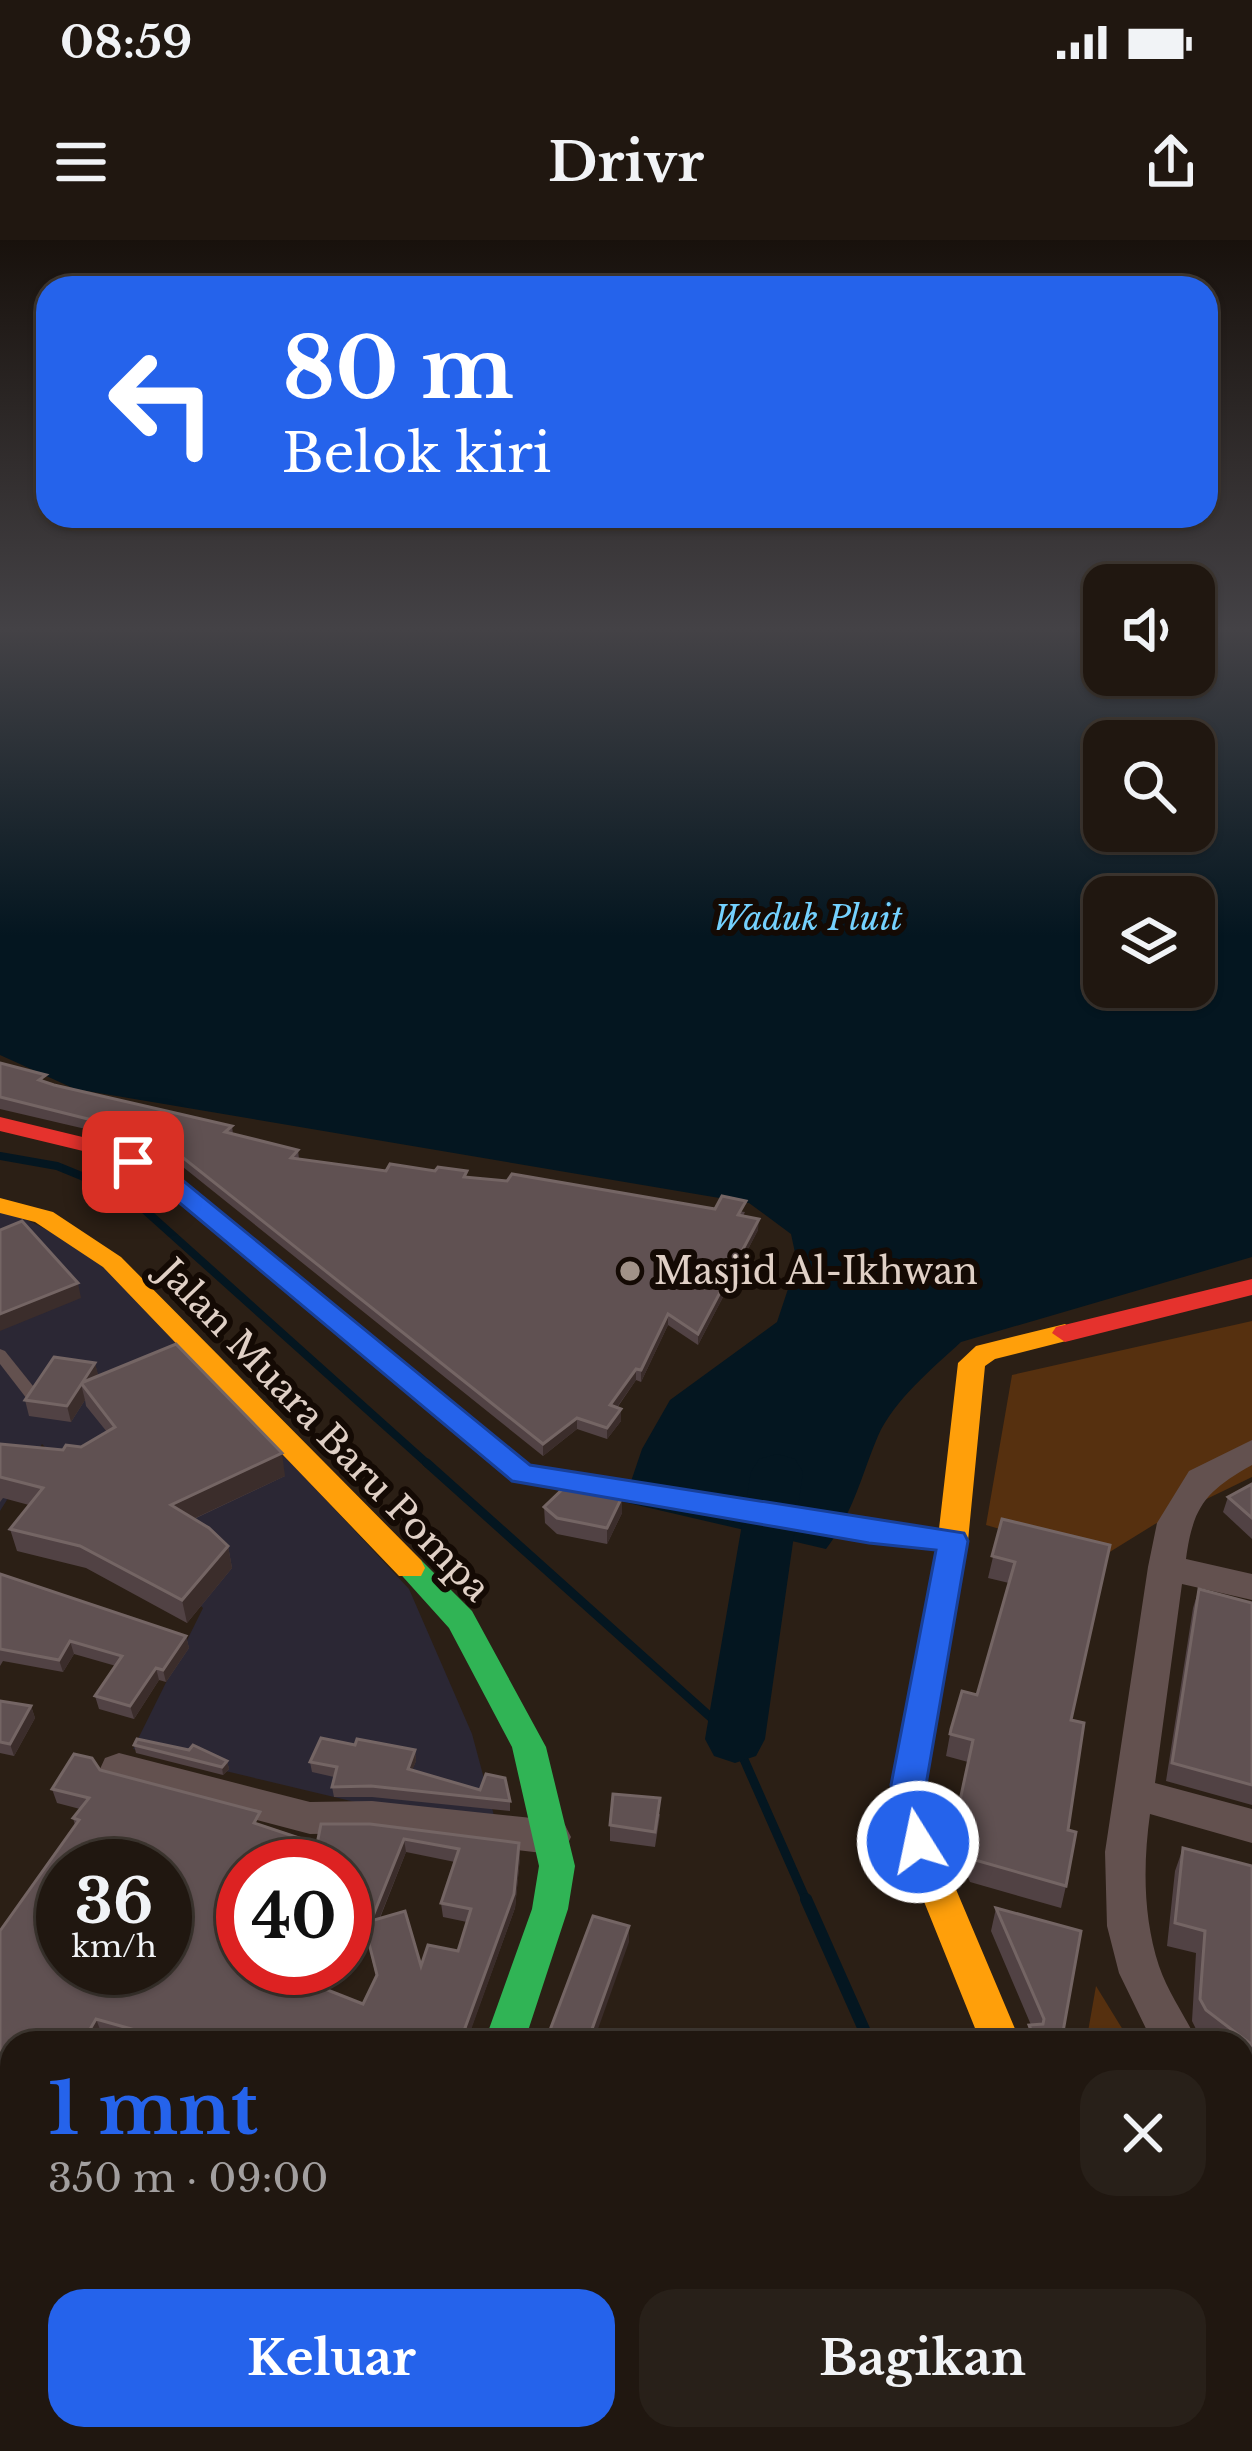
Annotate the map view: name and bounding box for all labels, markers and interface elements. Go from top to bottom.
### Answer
text: 08:59 [60,14,192,70]
icon: menu [48,129,114,195]
text: Drivr [548,129,704,196]
icon: share [1138,129,1204,195]
text: 80 m [282,317,514,421]
icon: left [84,324,240,480]
text: Belok kiri [282,420,551,487]
map controls [1083,564,1215,1008]
button: sound [1083,564,1215,696]
button: search [1083,720,1215,852]
button: layers [1083,876,1215,1008]
water label: Waduk Pluit [713,898,903,939]
pin [82,1111,184,1213]
icon: arrive [100,1129,166,1195]
street label: Jalan Muara Baru Pompa [146,1246,500,1611]
place label: Masjid Al-Ikhwan [654,1249,978,1294]
marker: Masjid Al-Ikhwan [617,1258,643,1284]
position arrow [855,1779,981,1905]
speed limit sign: 40 [216,1839,372,1995]
text: 36 [75,1865,153,1939]
text: km/h [71,1928,157,1965]
text: 1 mnt [48,2064,258,2153]
button: close [1080,2070,1206,2196]
text: 350 m · 09:00 [48,2154,328,2203]
button: Keluar [48,2289,615,2427]
button: Bagikan [639,2289,1206,2427]

